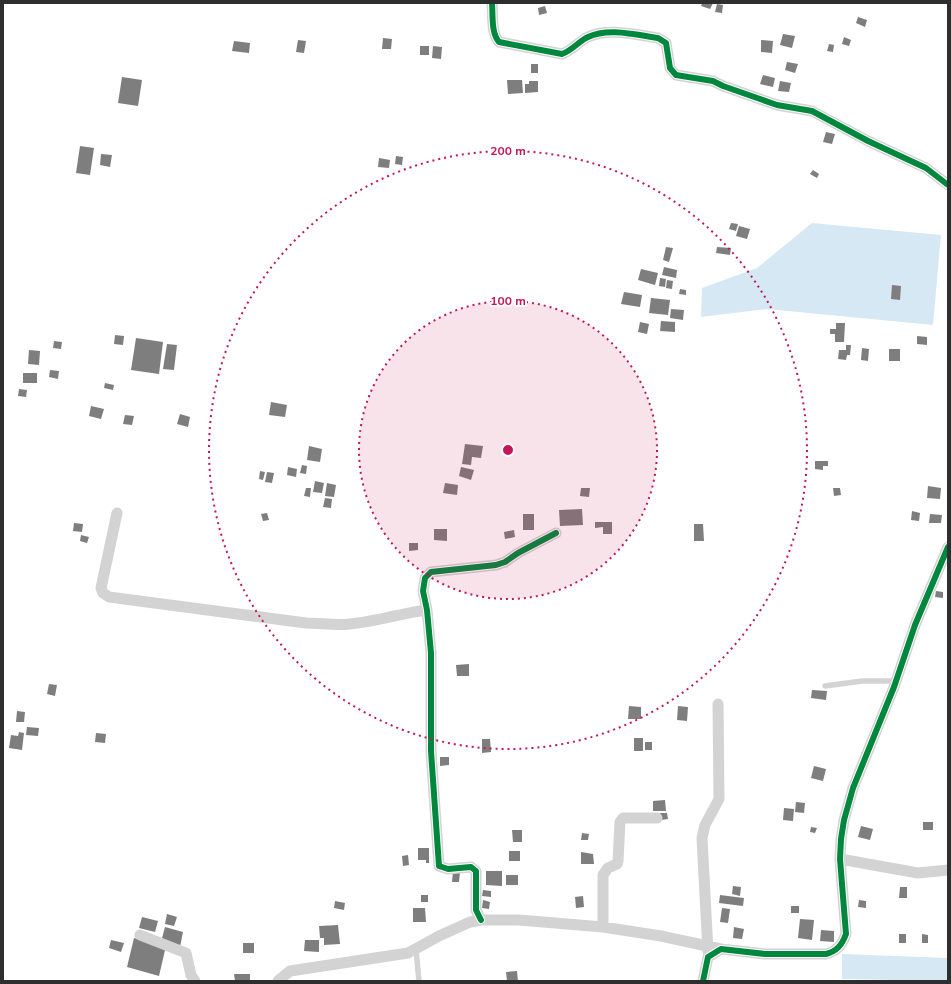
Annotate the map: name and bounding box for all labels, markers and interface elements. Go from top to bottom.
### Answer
text: 200 m [490,143,526,159]
text: 100 m [490,293,526,309]
centre of rings [501,443,515,457]

